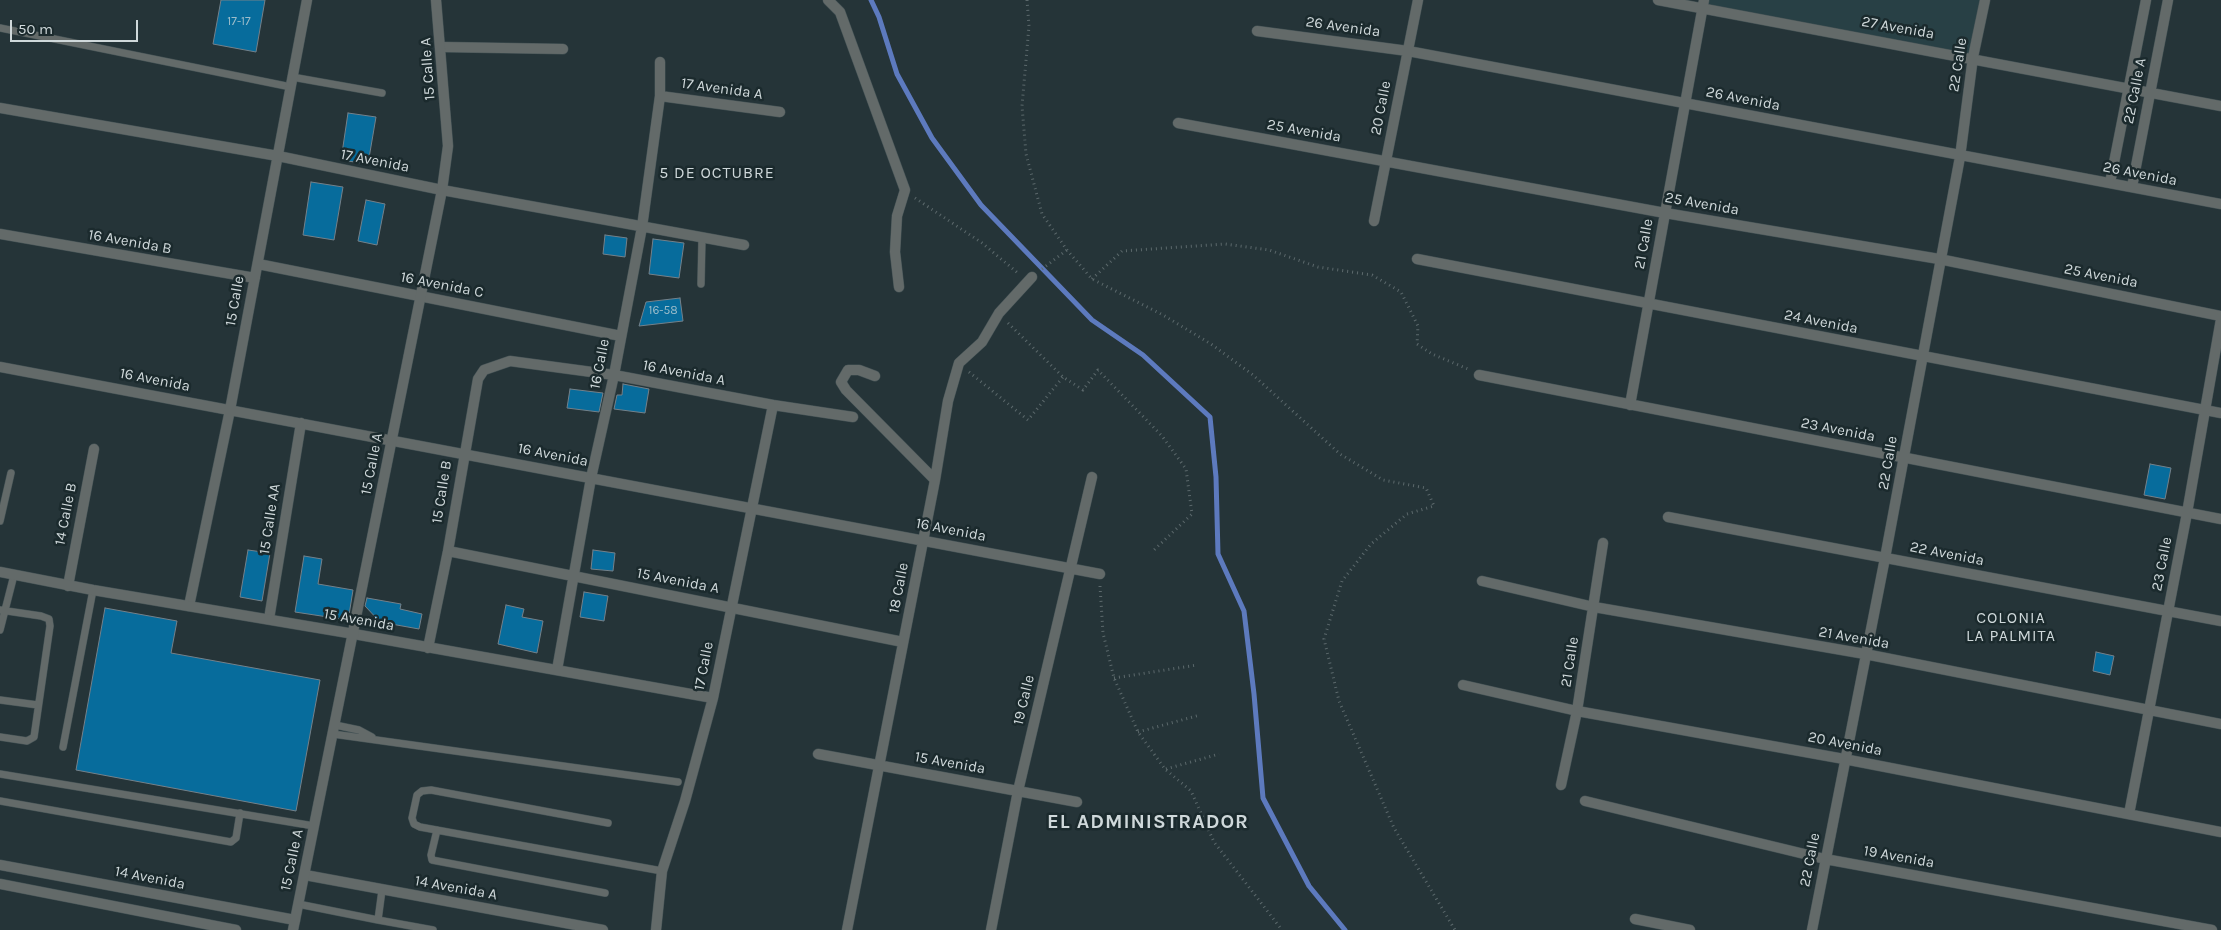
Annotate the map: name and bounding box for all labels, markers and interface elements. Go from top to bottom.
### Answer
scale bar [12,10,140,42]
street label: 26 Avenida [1305,13,1381,41]
street label: 27 Avenida [1860,13,1936,43]
house number: 17-17 [227,15,251,29]
text: 50 m [18,20,53,38]
street label: 15 Calle A [417,37,439,101]
street label: 22 Calle [1945,37,1971,93]
street label: 22 Calle A [2120,57,2150,125]
street label: 17 Avenida A [680,74,764,104]
street label: 20 Calle [1367,79,1395,137]
street label: 26 Avenida [1704,83,1782,115]
street label: 25 Avenida [1266,116,1342,146]
street label: 17 Avenida [339,146,411,176]
street label: 26 Avenida [2101,158,2179,190]
district label: 5 DE OCTUBRE [658,163,776,183]
street label: 25 Avenida [1664,189,1740,219]
street label: 21 Calle [1631,217,1657,271]
street label: 16 Avenida B [87,226,173,258]
street label: 25 Avenida [2063,260,2139,292]
street label: 16 Avenida C [399,268,485,302]
street label: 15 Calle [222,275,248,327]
house number: 16-58 [648,304,678,318]
street label: 24 Avenida [1783,306,1859,338]
street label: 16 Calle [586,337,614,391]
street label: 16 Avenida A [641,356,727,390]
street label: 16 Avenida [118,364,192,396]
street label: 23 Avenida [1799,414,1877,446]
street label: 15 Calle A [357,431,387,497]
street label: 22 Calle [1874,435,1902,491]
street label: 16 Avenida [516,439,590,471]
street label: 15 Calle B [428,459,456,525]
street label: 14 Calle B [51,481,81,547]
street label: 15 Calle AA [256,482,284,556]
street label: 16 Avenida [914,514,988,546]
street label: 23 Calle [2148,535,2176,593]
street label: 22 Avenida [1908,538,1986,570]
street label: 18 Calle [885,561,913,615]
street label: 15 Avenida A [635,564,721,598]
street label: 15 Avenida [322,605,396,635]
district label: COLONIA LA PALMITA [1965,608,2057,646]
street label: 21 Avenida [1817,623,1891,653]
street label: 21 Calle [1557,636,1583,688]
street label: 17 Calle [690,640,718,692]
street label: 19 Calle [1010,673,1038,727]
street label: 20 Avenida [1806,728,1884,760]
street label: 15 Avenida [913,748,987,778]
district label: EL ADMINISTRADOR [1045,810,1251,834]
street label: 15 Calle A [277,827,307,893]
street label: 22 Calle [1796,832,1824,888]
street label: 19 Avenida [1862,842,1936,872]
street label: 14 Avenida [113,862,187,894]
street label: 14 Avenida A [413,872,499,904]

